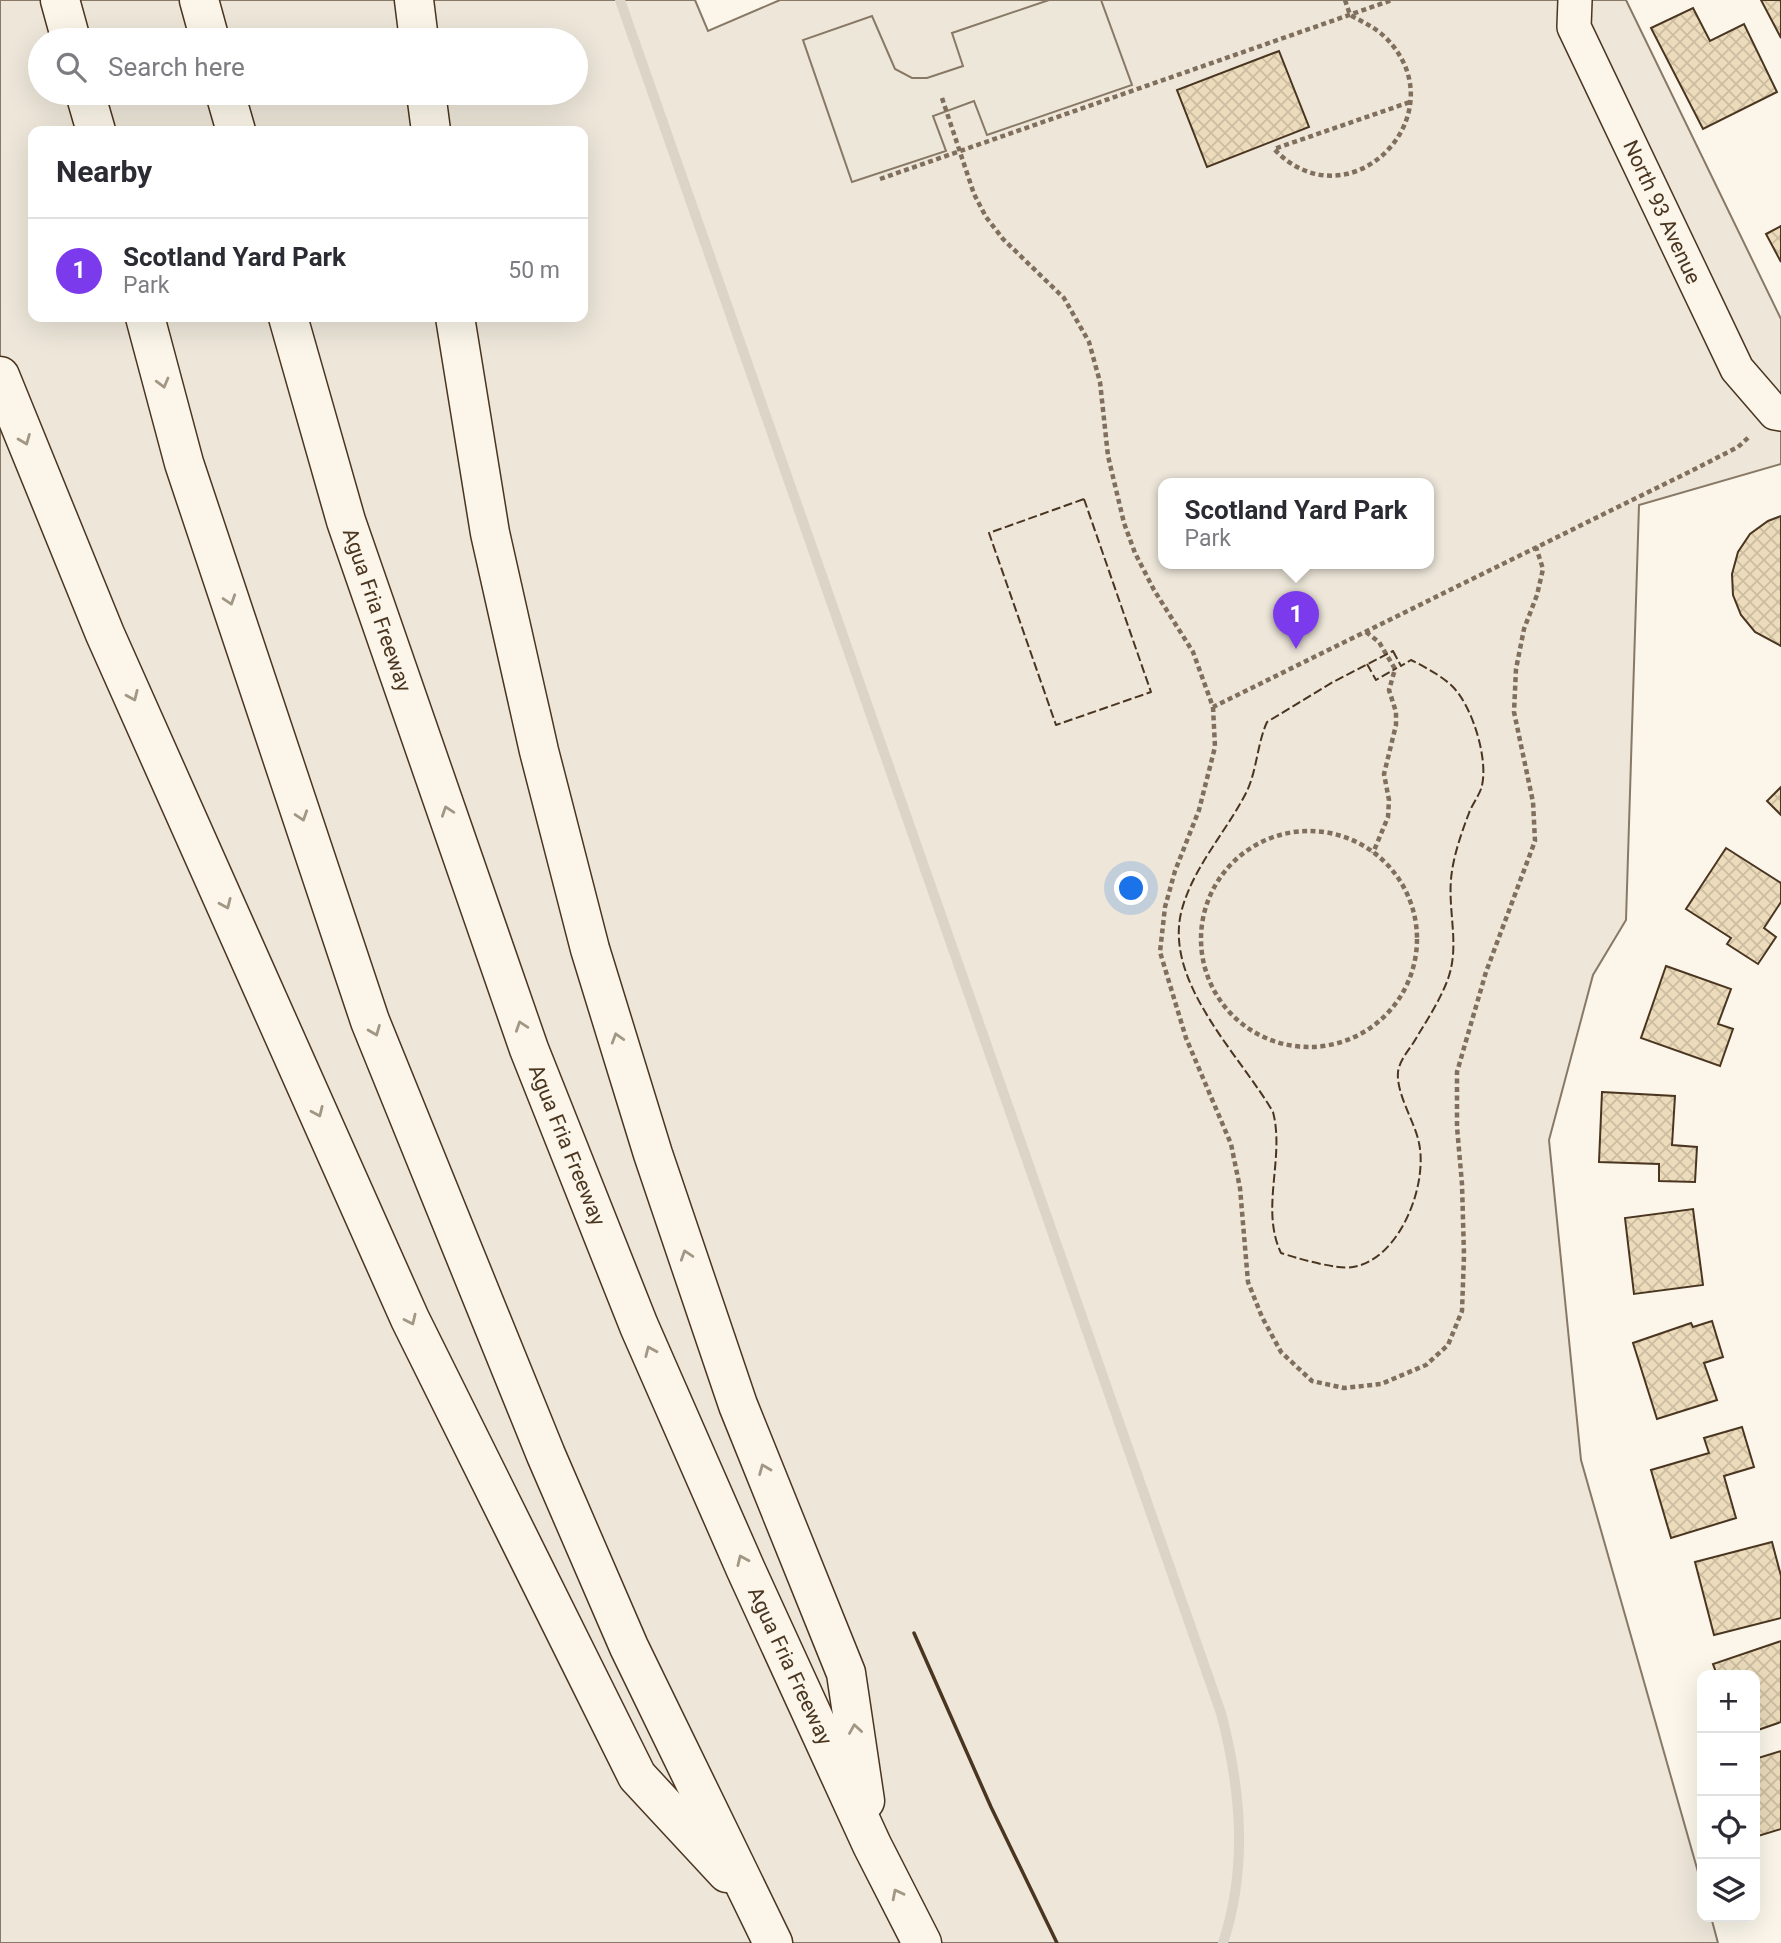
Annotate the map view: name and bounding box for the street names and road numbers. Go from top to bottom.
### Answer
street label: North 93 Avenue [1618,136,1706,288]
street label: Agua Fria Freeway [338,525,416,695]
street label: Agua Fria Freeway [524,1061,610,1229]
street label: Agua Fria Freeway [743,1583,837,1749]

